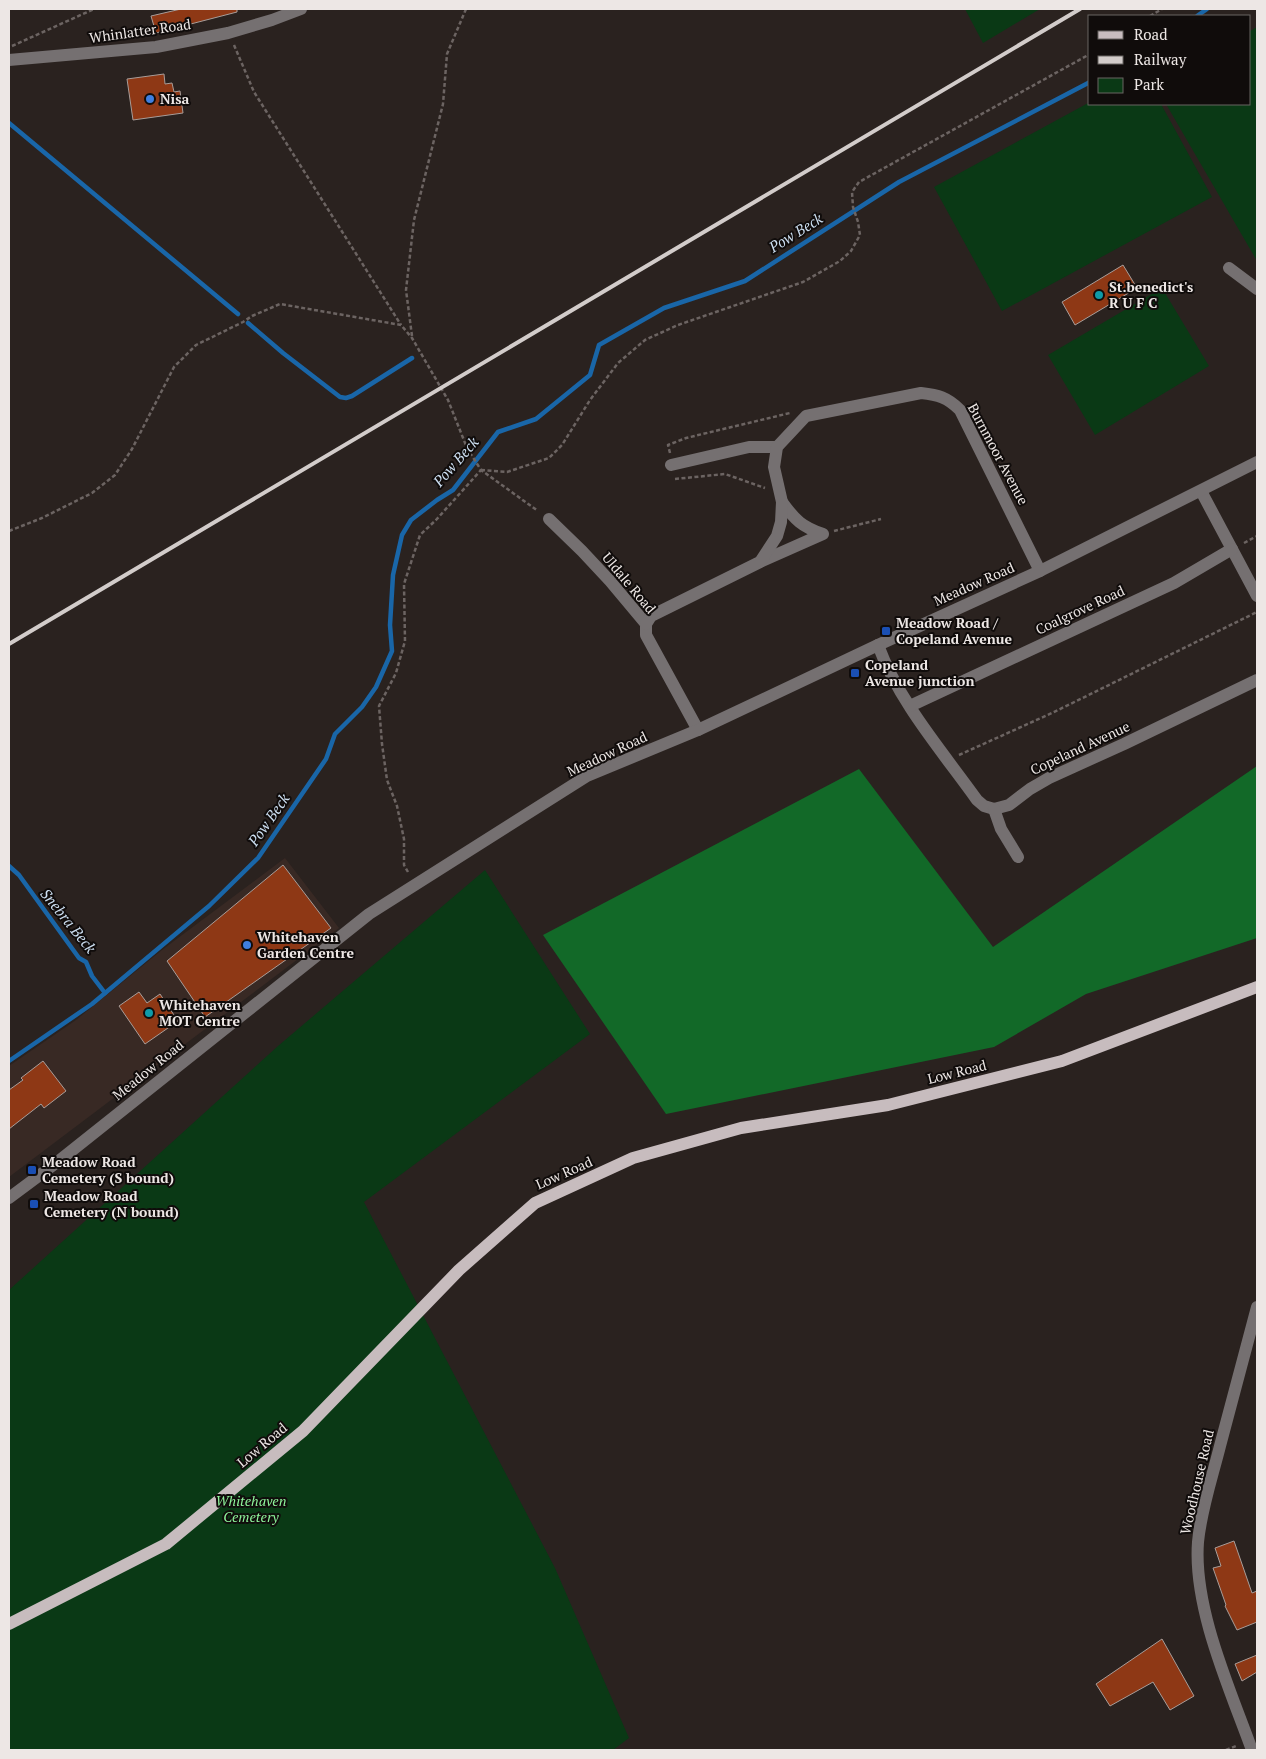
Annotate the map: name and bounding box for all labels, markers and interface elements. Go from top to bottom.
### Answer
street label: Whinlatter Road [88,14,192,47]
legend [1088,15,1251,105]
text: Road [1134,24,1167,44]
text: Railway [1134,49,1187,69]
text: Park [1134,74,1164,94]
place label: Nisa [160,89,190,108]
marker: Nisa [144,93,156,105]
water label: Pow Beck [764,207,827,257]
place label: St.benedict's R U F C [1109,277,1193,312]
marker: St.benedict's R U F C [1093,289,1105,301]
street label: Burnmoor Avenue [964,400,1033,508]
water label: Pow Beck [427,432,483,491]
street label: Uldale Road [598,548,661,617]
street label: Meadow Road [930,557,1017,610]
street label: Coalgrove Road [1032,580,1128,639]
place label: Meadow Road / Copeland Avenue [896,613,1012,648]
marker: Meadow Road / Copeland Avenue [880,625,892,637]
place label: Copeland Avenue junction [865,655,974,690]
marker: Copeland Avenue junction [849,667,861,679]
street label: Copeland Avenue [1027,716,1133,779]
street label: Meadow Road [564,727,650,780]
water label: Pow Beck [242,789,294,850]
water label: Snebra Beck [37,884,102,958]
place label: Whitehaven Garden Centre [257,927,354,962]
marker: Whitehaven Garden Centre [241,939,253,951]
place label: Whitehaven MOT Centre [159,995,241,1030]
marker: Whitehaven MOT Centre [143,1007,155,1019]
street label: Meadow Road [108,1035,187,1104]
street label: Low Road [925,1055,989,1088]
place label: Meadow Road Cemetery (S bound) [42,1152,174,1187]
street label: Low Road [532,1152,595,1193]
marker: Meadow Road Cemetery (S bound) [26,1164,38,1176]
place label: Meadow Road Cemetery (N bound) [44,1186,179,1221]
marker: Meadow Road Cemetery (N bound) [28,1198,40,1210]
street label: Low Road [233,1418,291,1471]
street label: Woodhouse Road [1175,1427,1218,1536]
park label: Whitehaven Cemetery [216,1491,286,1526]

